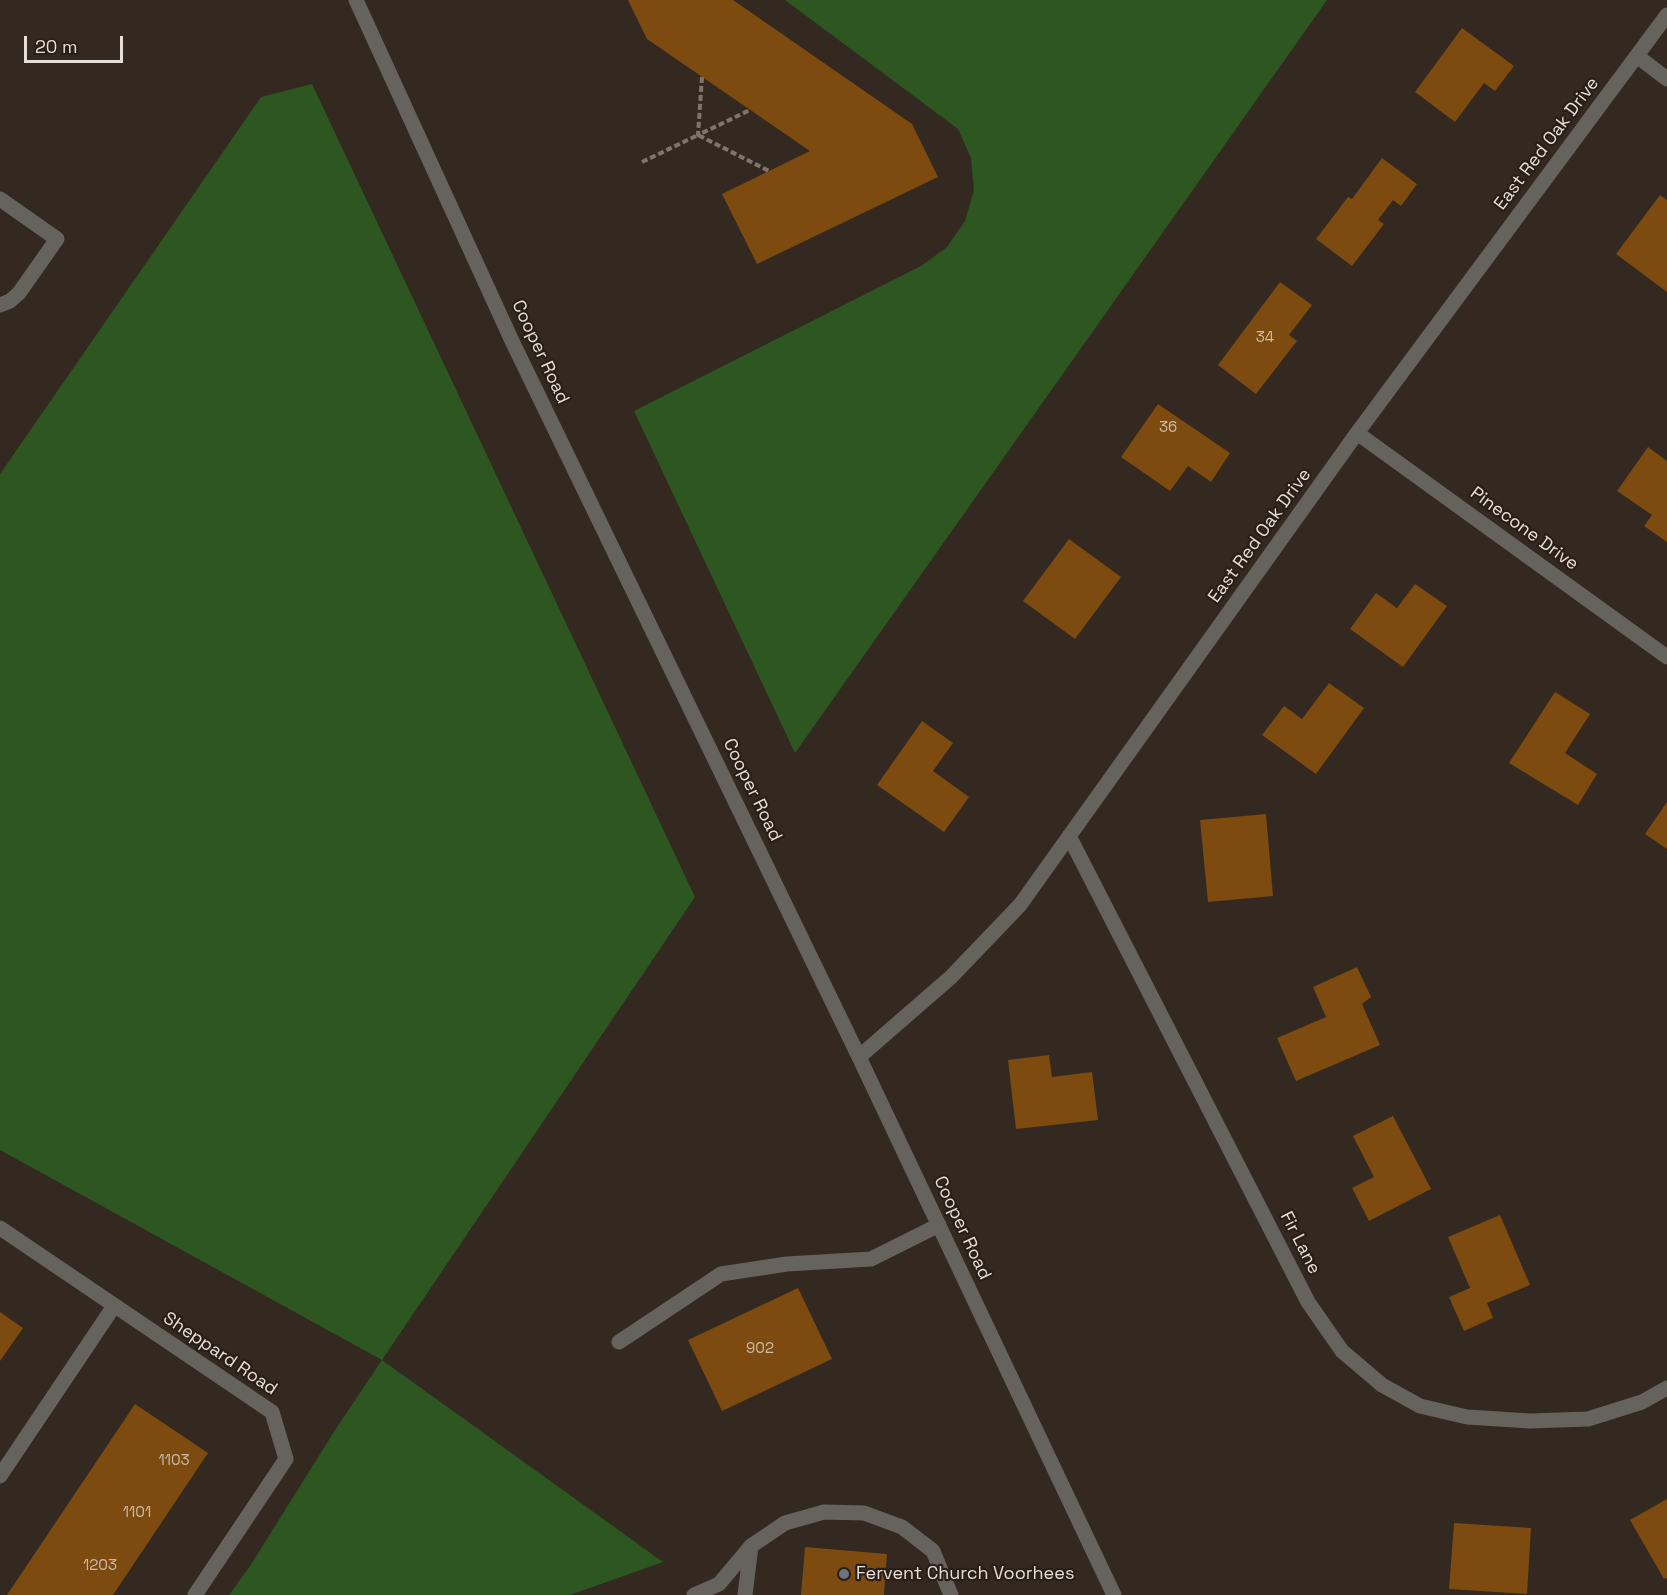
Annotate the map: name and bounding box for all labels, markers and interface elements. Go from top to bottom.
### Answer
scale bar [27,24,126,62]
text: 20 m [35,35,78,58]
street label: East Red Oak Drive [1490,73,1604,215]
street label: Cooper Road [507,297,573,407]
house number: 34 [1256,329,1274,347]
house number: 36 [1159,419,1177,437]
street label: East Red Oak Drive [1204,465,1316,607]
street label: Pinecone Drive [1466,483,1582,575]
street label: Cooper Road [718,735,786,845]
street label: Cooper Road [929,1173,995,1283]
street label: Fir Lane [1275,1208,1325,1278]
street label: Sheppard Road [159,1308,281,1400]
house number: 902 [746,1340,774,1358]
house number: 1103 [158,1452,190,1470]
house number: 1101 [123,1504,151,1522]
house number: 1203 [83,1557,117,1575]
place label: Fervent Church Voorhees [856,1563,1074,1585]
marker: Fervent Church Voorhees [837,1567,851,1581]

